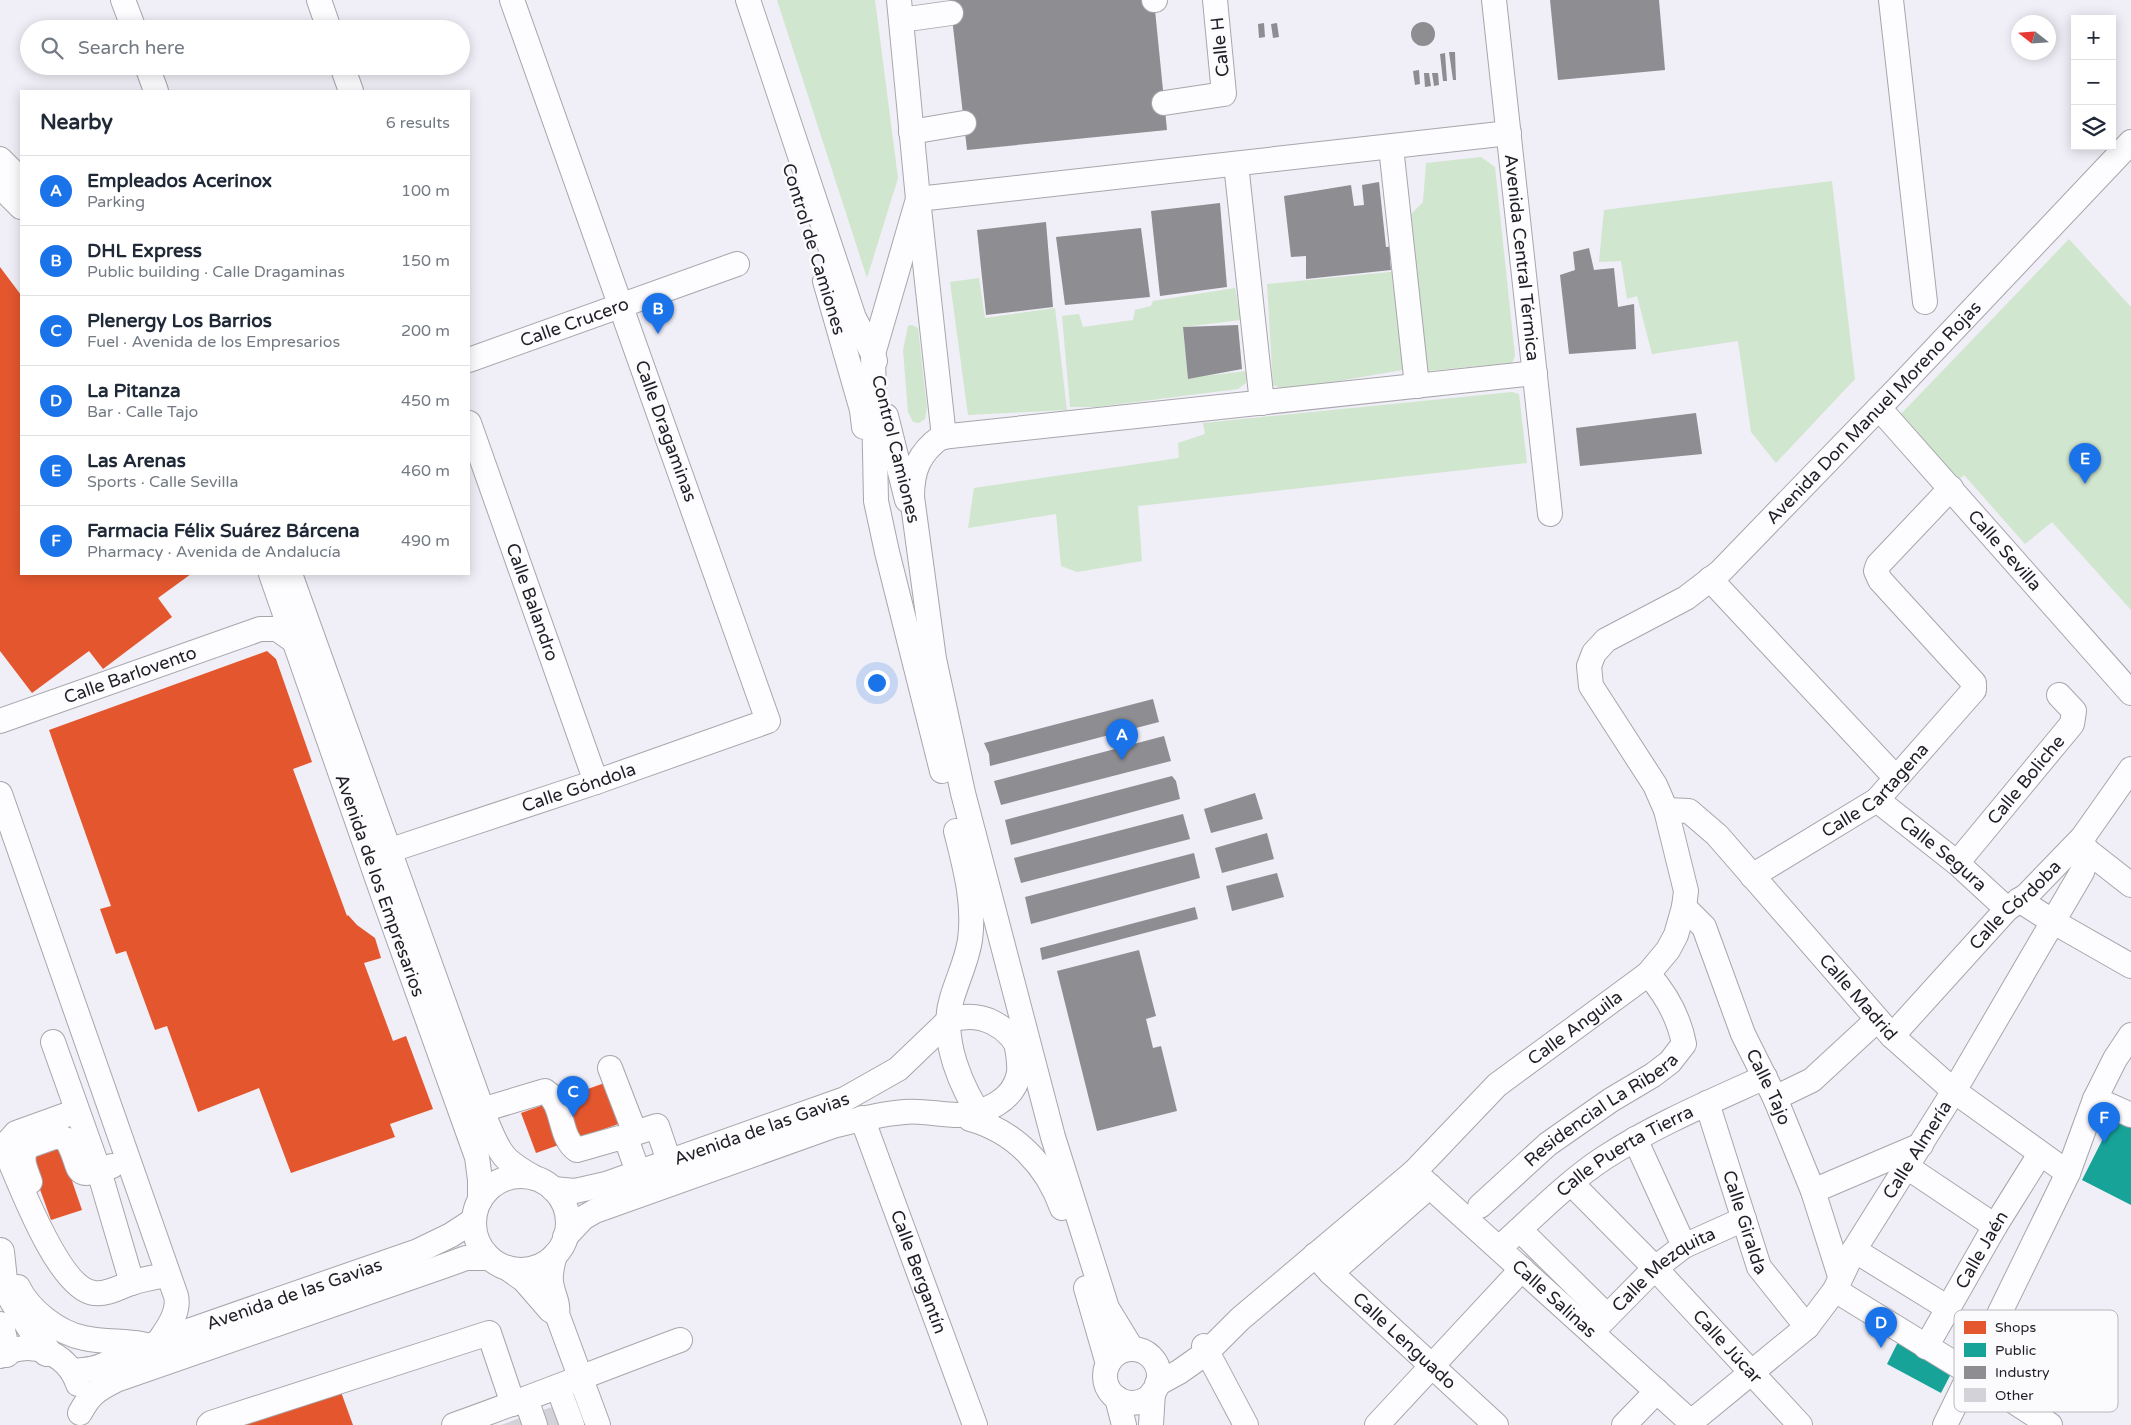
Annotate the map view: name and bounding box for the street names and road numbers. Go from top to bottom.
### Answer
street label: Calle H [1206,16,1234,78]
street label: Avenida Central Térmica [1500,153,1544,362]
street label: Control de Camiones [777,161,851,337]
street label: Calle Crucero [517,293,632,352]
street label: Avenida Don Manuel Moreno Rojas [1761,296,1986,529]
street label: Calle Dragaminas [630,357,702,505]
street label: Control Camiones [867,373,925,525]
street label: Calle Sevilla [1963,505,2046,595]
street label: Calle Balandro [501,540,563,664]
street label: Calle Barlovento [61,641,200,709]
street label: Calle Boliche [1982,731,2069,829]
street label: Calle Cartagena [1817,738,1933,842]
street label: Calle Góndola [519,758,639,817]
street label: Avenida de los Empresarios [331,771,430,1000]
street label: Calle Segura [1895,811,1991,896]
street label: Calle Córdoba [1964,855,2066,954]
street label: Calle Madrid [1814,949,1902,1045]
street label: Calle Anguila [1523,986,1627,1070]
street label: Calle Tajo [1741,1045,1796,1128]
street label: Residencial La Ribera [1519,1049,1683,1171]
street label: Avenida de las Gavias [671,1087,852,1170]
street label: Calle Almería [1878,1096,1956,1203]
street label: Calle Puerta Tierra [1552,1100,1697,1201]
street label: Calle Giralda [1718,1168,1772,1279]
street label: Calle Bergantín [886,1207,951,1337]
street label: Calle Jaén [1951,1207,2013,1293]
street label: Calle Mezquita [1607,1222,1719,1316]
street label: Avenida de las Gavias [204,1253,385,1335]
street label: Calle Salinas [1507,1255,1601,1343]
street label: Calle Lenguado [1348,1288,1461,1394]
street label: Calle Júcar [1688,1305,1767,1388]

